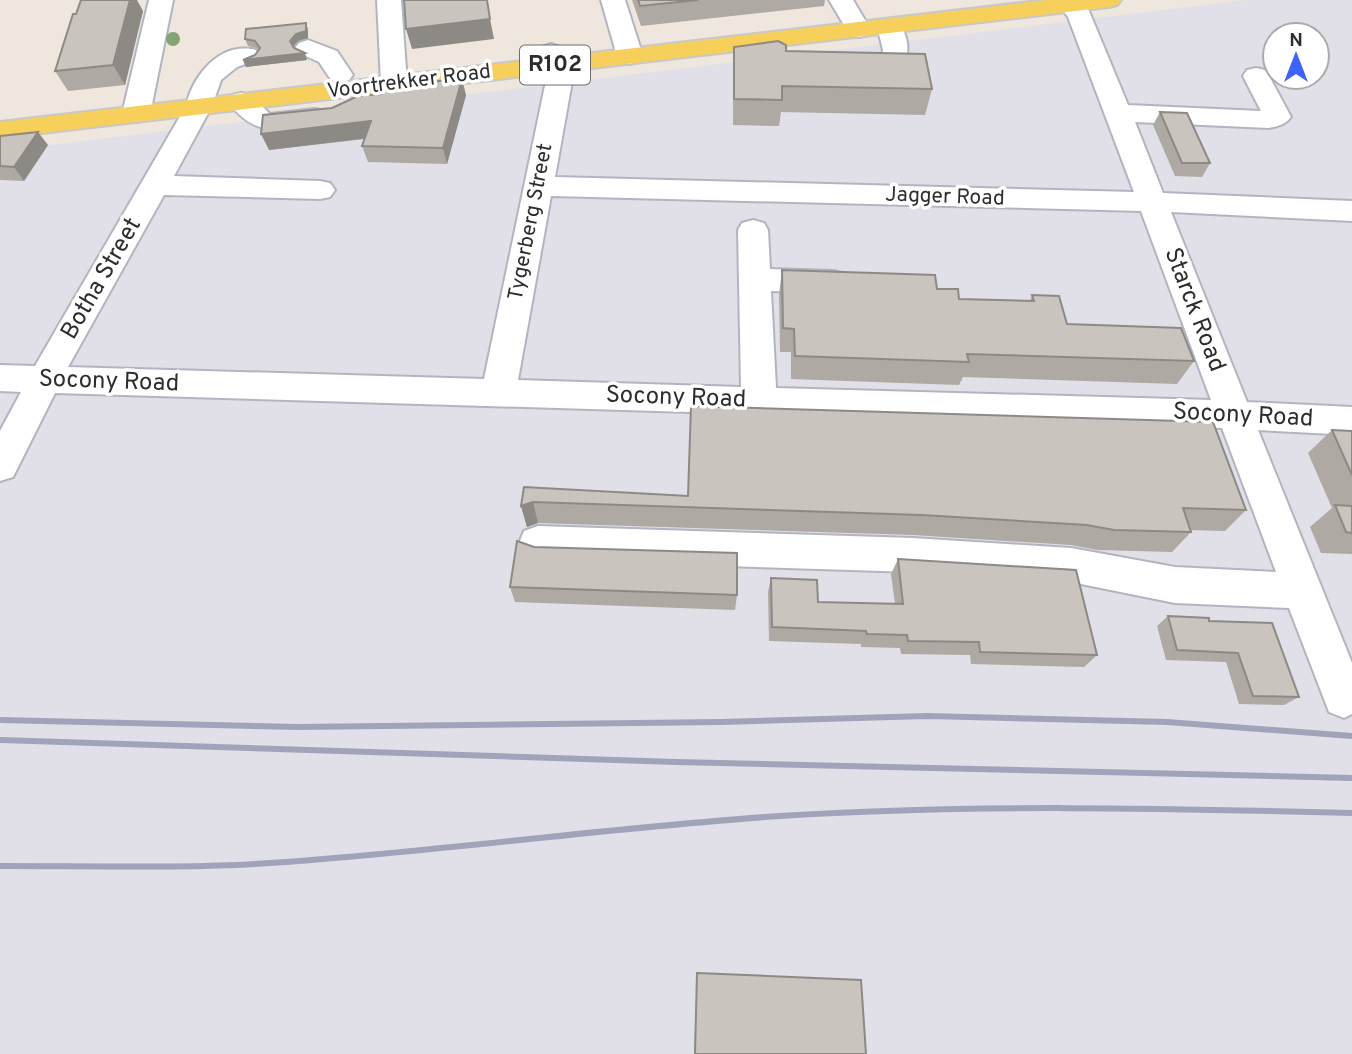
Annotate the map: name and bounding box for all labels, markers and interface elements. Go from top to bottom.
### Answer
north arrow [1261,21,1331,91]
text: N [1289,29,1303,53]
road number: R102 [520,46,590,85]
street label: Voortrekker Road [326,59,492,105]
street label: Tygerberg Street [503,141,559,303]
street label: Jagger Road [885,181,1005,213]
street label: Botha Street [55,213,149,345]
street label: Starck Road [1157,244,1231,376]
street label: Socony Road [38,365,180,399]
street label: Socony Road [605,381,747,415]
street label: Socony Road [1172,397,1314,435]

